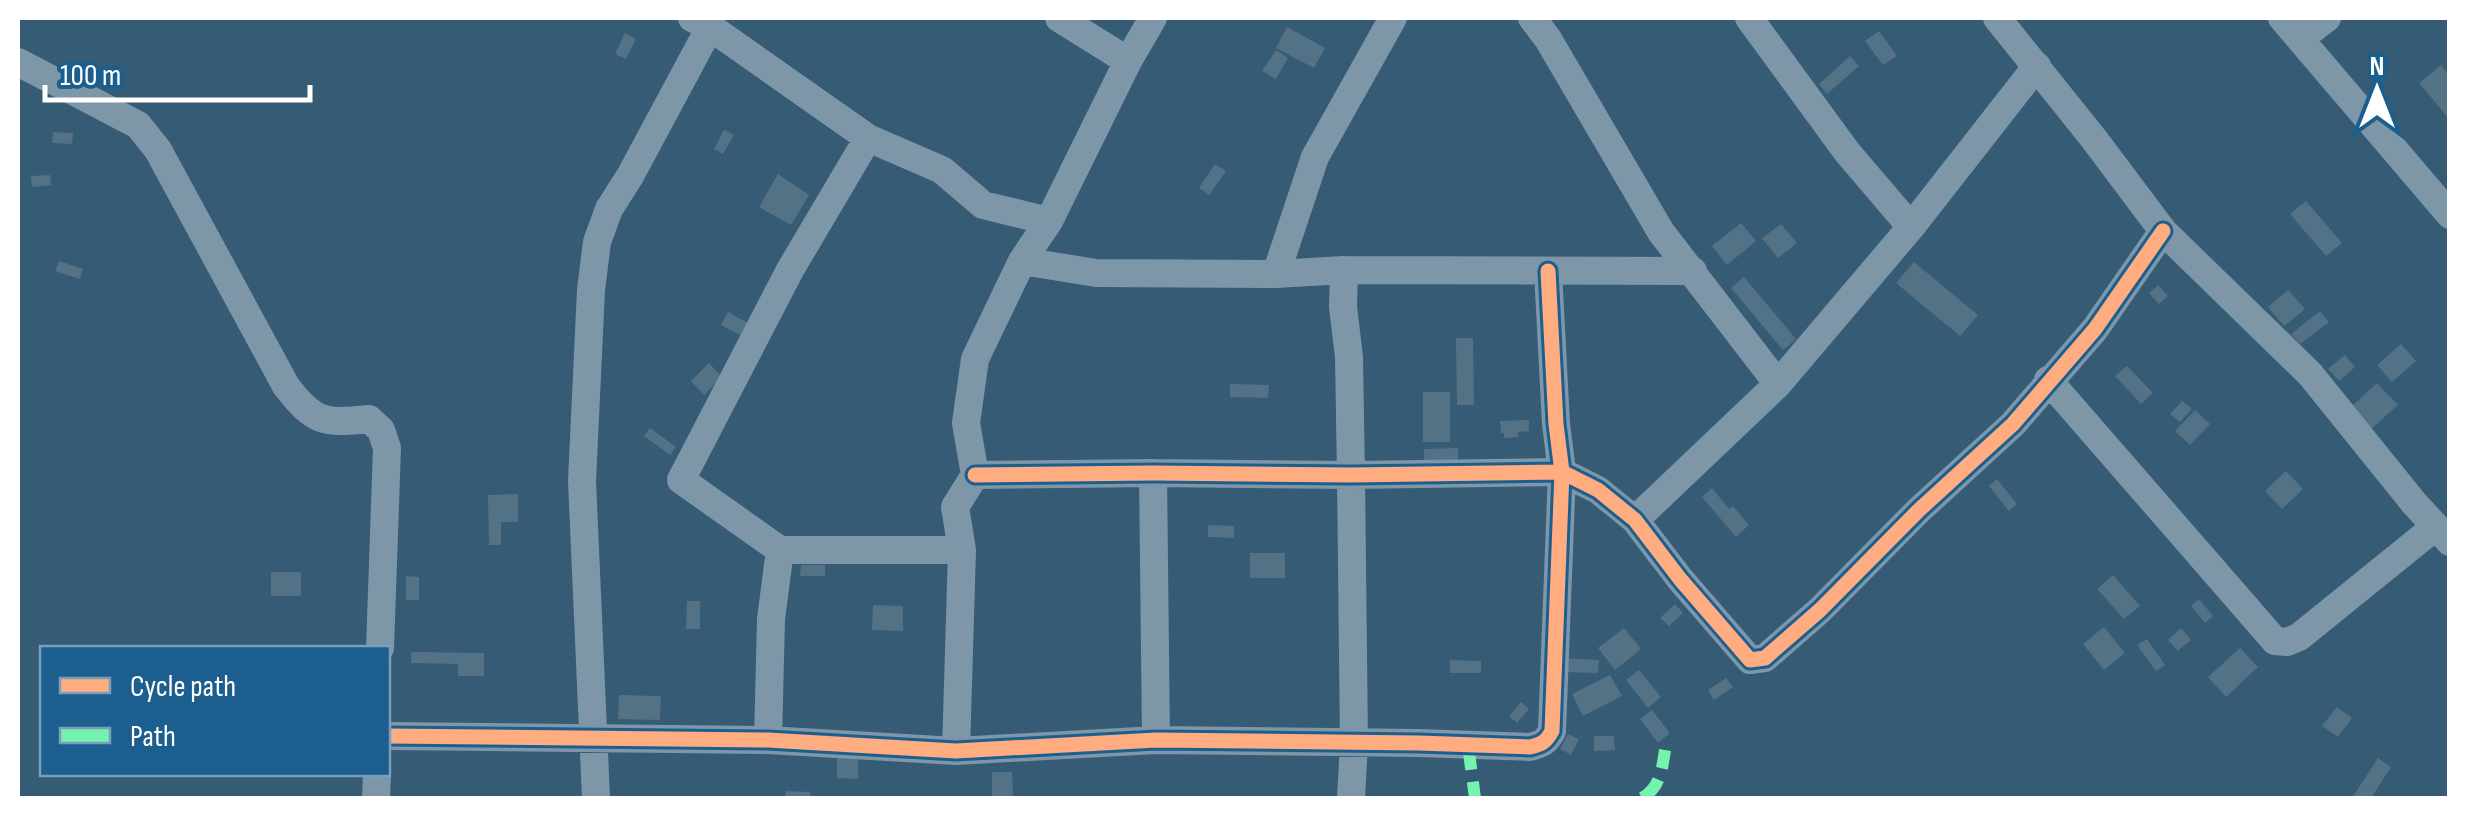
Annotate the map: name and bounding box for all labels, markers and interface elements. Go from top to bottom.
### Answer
scale bar [45,40,310,102]
north arrow [2327,40,2427,140]
text: N [2370,50,2384,83]
text: 100 m [60,58,121,94]
legend [40,646,390,776]
text: Cycle path [130,669,236,705]
text: Path [130,719,176,755]

